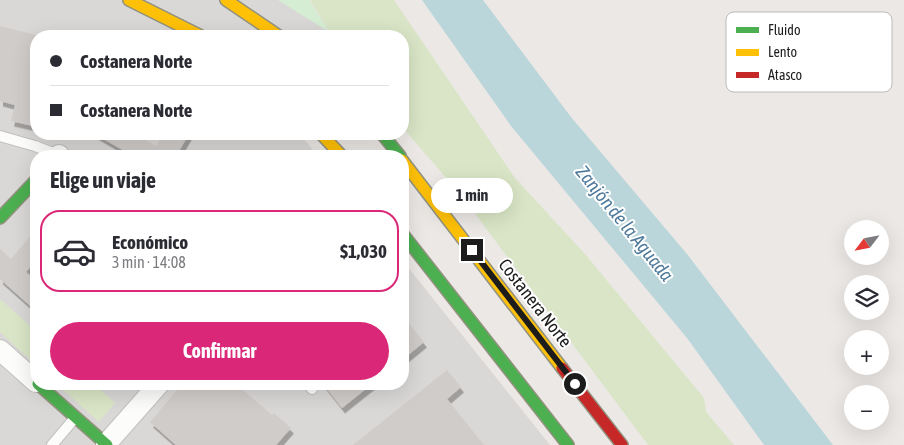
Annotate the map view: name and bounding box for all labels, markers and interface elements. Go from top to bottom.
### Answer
legend [726,12,892,92]
text: Fluido [768,22,801,38]
text: Lento [768,44,797,60]
text: Costanera Norte [80,50,192,72]
text: Atasco [768,67,802,83]
text: Costanera Norte [80,99,192,121]
water label: Zanjón de la Aguada [572,161,678,285]
text: Elige un viaje [50,167,156,193]
callout: 1 min [431,178,513,212]
text: 1 min [456,186,488,204]
north arrow [844,220,889,265]
map controls [844,220,889,430]
icon: car [52,229,97,274]
text: Económico [112,231,188,253]
route end [461,239,483,261]
text: $1,030 [340,240,387,262]
text: 3 min · 14:08 [112,253,186,271]
street label: Costanera Norte [494,254,576,351]
button: layers [844,275,889,320]
button: Confirmar [50,322,389,380]
button: + [844,330,889,375]
route start [564,373,586,395]
button: − [844,385,889,430]

